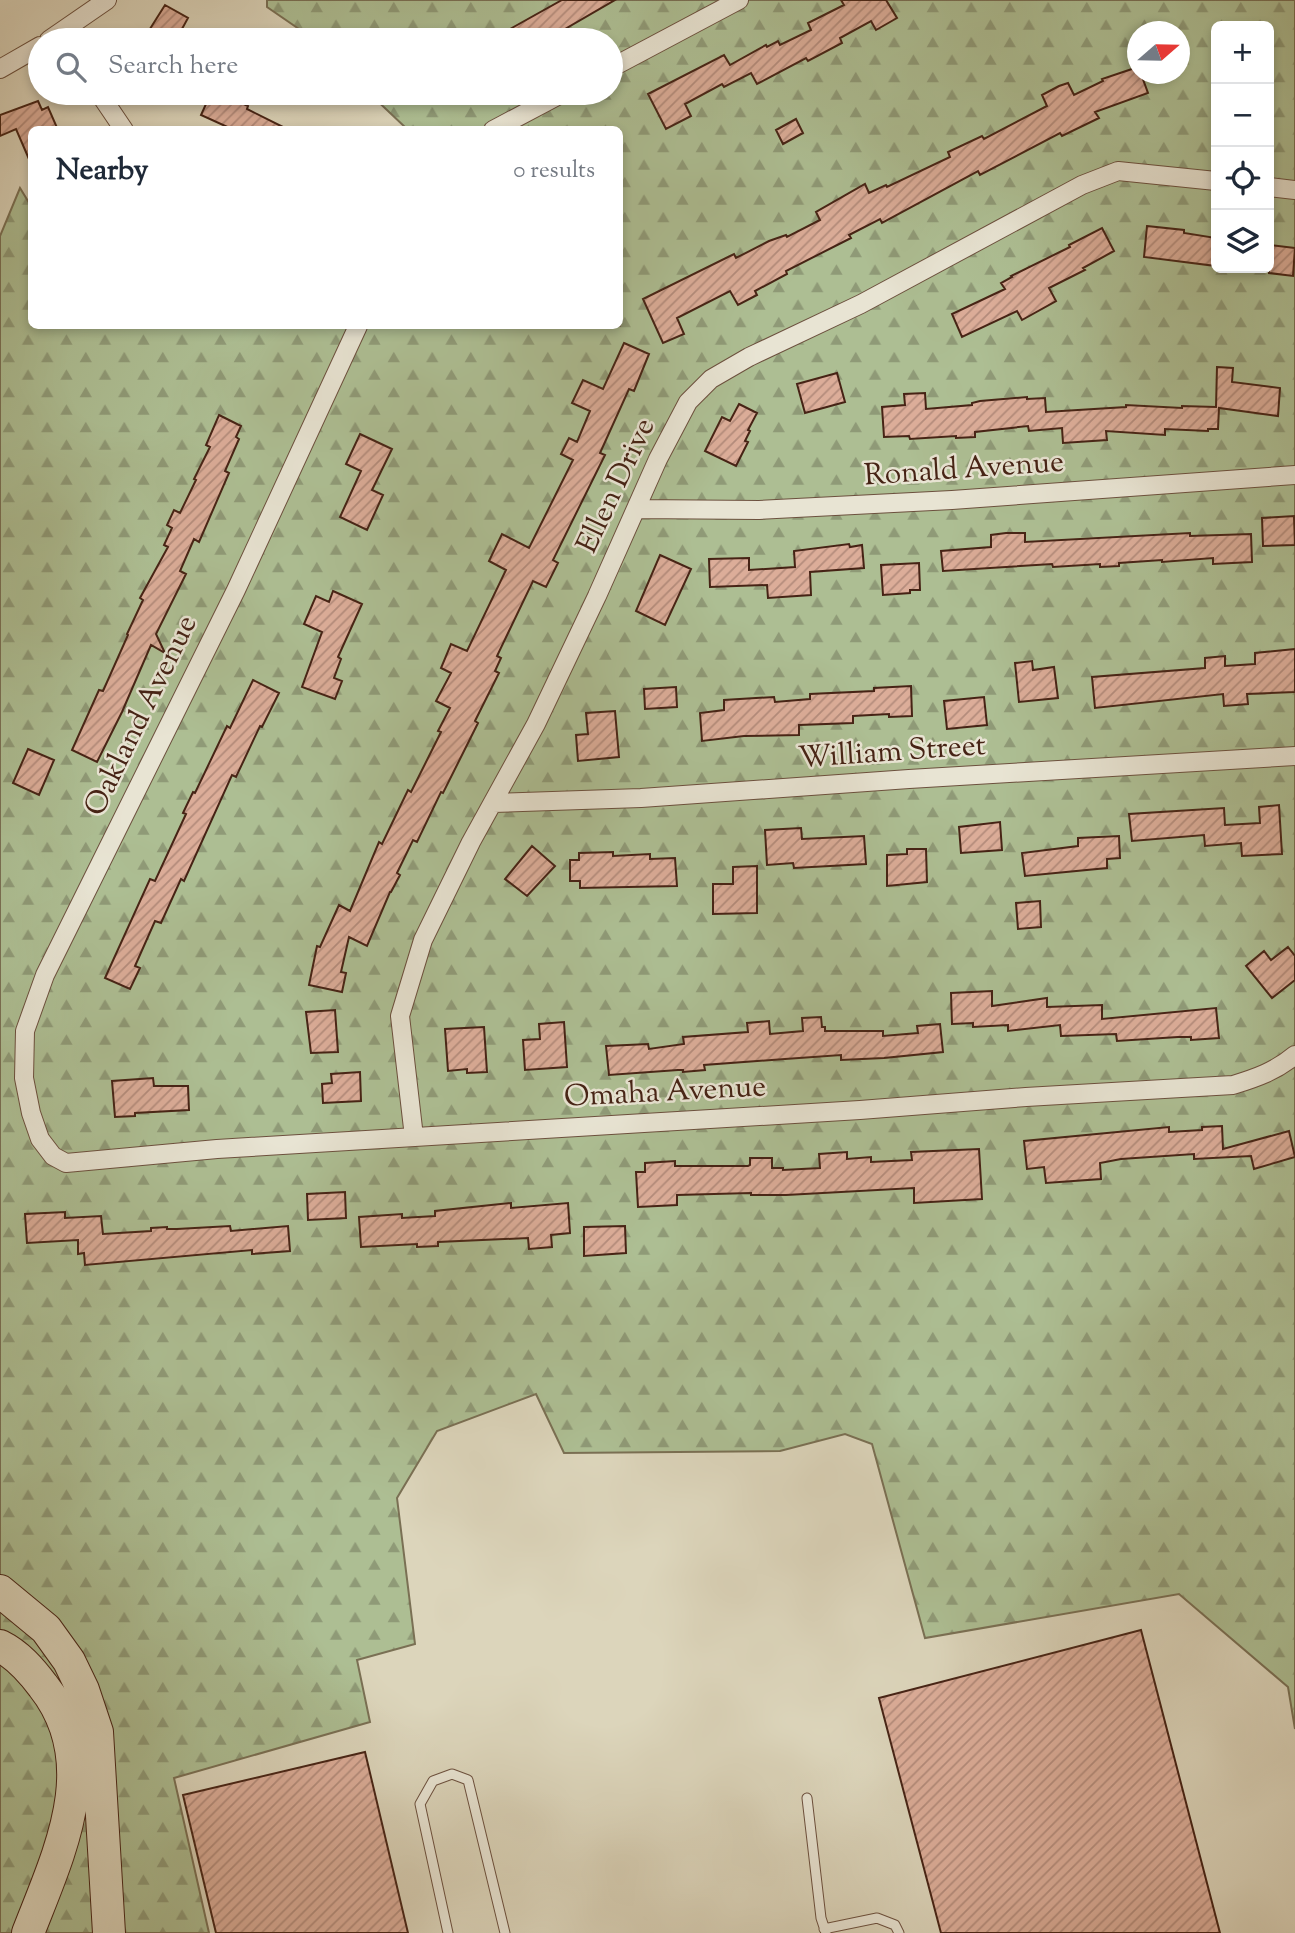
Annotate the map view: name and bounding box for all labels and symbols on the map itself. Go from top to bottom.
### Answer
north arrow [1127,21,1190,84]
street label: Ellen Drive [567,411,667,561]
street label: Ronald Avenue [863,442,1065,498]
street label: Oakland Avenue [75,608,209,824]
street label: William Street [797,725,987,781]
street label: Omaha Avenue [563,1066,767,1120]

